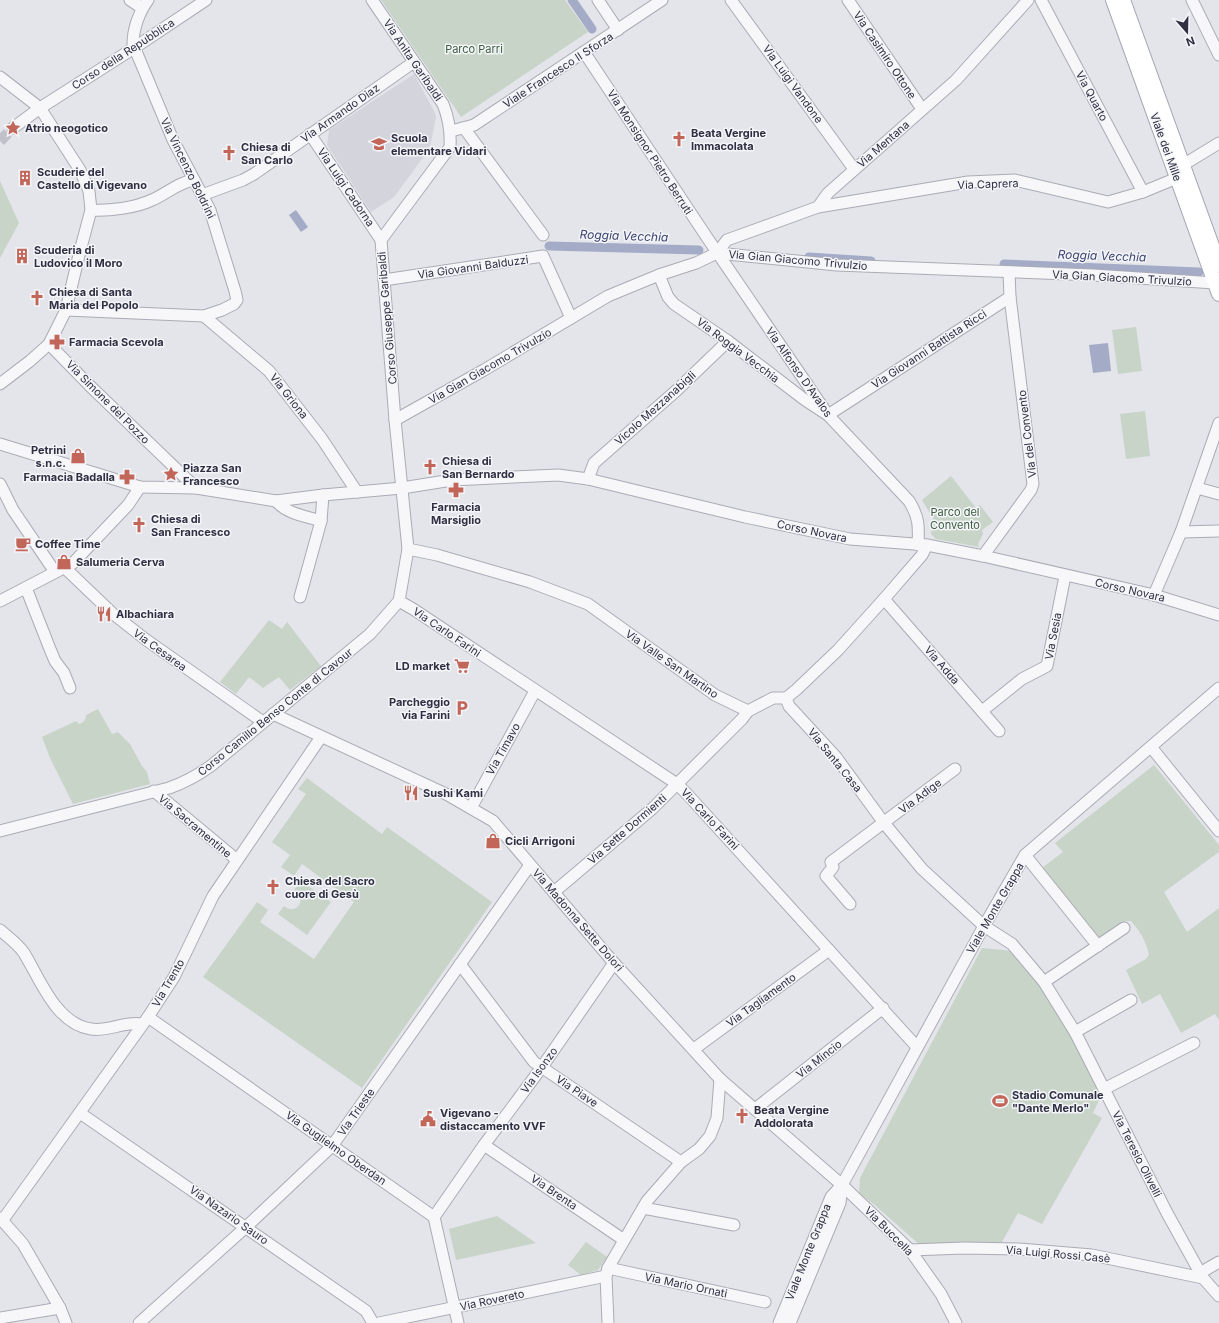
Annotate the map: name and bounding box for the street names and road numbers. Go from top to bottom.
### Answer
street label: Via Casimiro Ottone [850,8,920,102]
street label: Corso della Repubblica [69,15,177,93]
street label: Via Anita Garibaldi [380,16,446,104]
street label: Viale Francesco II Sforza [500,29,616,111]
street label: Via Luigi Vandone [760,42,826,126]
street label: Via Quarto [1073,68,1111,124]
street label: Via Armando Diaz [298,81,382,145]
street label: Via Monsignor Pietro Berruti [604,87,696,217]
street label: Viale dei Mille [1147,111,1185,183]
street label: Via Vincenzo Boldrini [158,115,218,221]
street label: Via Mentana [854,117,912,171]
street label: Via Luigi Cadorna [314,145,378,229]
street label: Via Caprera [957,176,1019,192]
street label: Via Gian Giacomo Trivulzio [728,247,869,273]
street label: Corso Giuseppe Garibaldi [374,251,400,385]
street label: Via Giovanni Balduzzi [417,252,529,282]
street label: Via Gian Giacomo Trivulzio [1052,267,1192,289]
street label: Via Giovanni Battista Ricci [869,306,989,392]
street label: Via Roggia Vecchia [694,314,782,386]
street label: Via Alfonso D'Avalos [763,324,835,420]
street label: Via Gian Giacomo Trivulzio [426,325,554,407]
street label: Via Simone del Pozzo [63,357,153,447]
street label: Vicolo Mezzanabigli [612,368,698,448]
street label: Via Griona [267,370,311,422]
street label: Via del Convento [1015,389,1039,479]
street label: Corso Novara [776,517,848,545]
street label: Corso Novara [1094,575,1166,605]
street label: Via Carlo Farini [410,604,484,660]
street label: Via Sesia [1042,611,1064,661]
street label: Via Cesarea [131,626,189,674]
street label: Via Valle San Martino [623,627,721,702]
street label: Via Adda [921,643,963,687]
street label: Corso Camillo Benso Conte di Cavour [195,645,355,779]
street label: Via Timavo [483,720,523,778]
street label: Via Santa Casa [805,725,865,795]
street label: Via Adige [896,775,944,817]
street label: Via Carlo Farini [678,785,742,853]
street label: Via Sacramentine [156,791,234,861]
street label: Via Sette Dormienti [585,791,669,867]
street label: Viale Monte Grappa [963,860,1027,956]
street label: Via Madonna Sette Dolori [529,866,627,974]
street label: Via Trento [149,956,188,1009]
street label: Via Tagliamento [723,970,799,1030]
street label: Via Mincio [793,1037,845,1081]
street label: Via Isonzo [517,1044,561,1096]
street label: Via Piave [553,1072,601,1110]
street label: Via Trieste [334,1085,378,1139]
street label: Via Guglielmo Oberdan [283,1108,389,1188]
street label: Via Teresio Olivelli [1109,1109,1165,1199]
street label: Via Brenta [528,1171,580,1213]
street label: Via Nazario Sauro [187,1183,272,1248]
street label: Viale Monte Grappa [782,1202,834,1302]
street label: Via Buccella [862,1204,916,1258]
street label: Via Luigi Rossi Casè [1005,1242,1111,1266]
street label: Via Mario Ornati [643,1269,729,1301]
street label: Via Rovereto [458,1286,526,1314]

